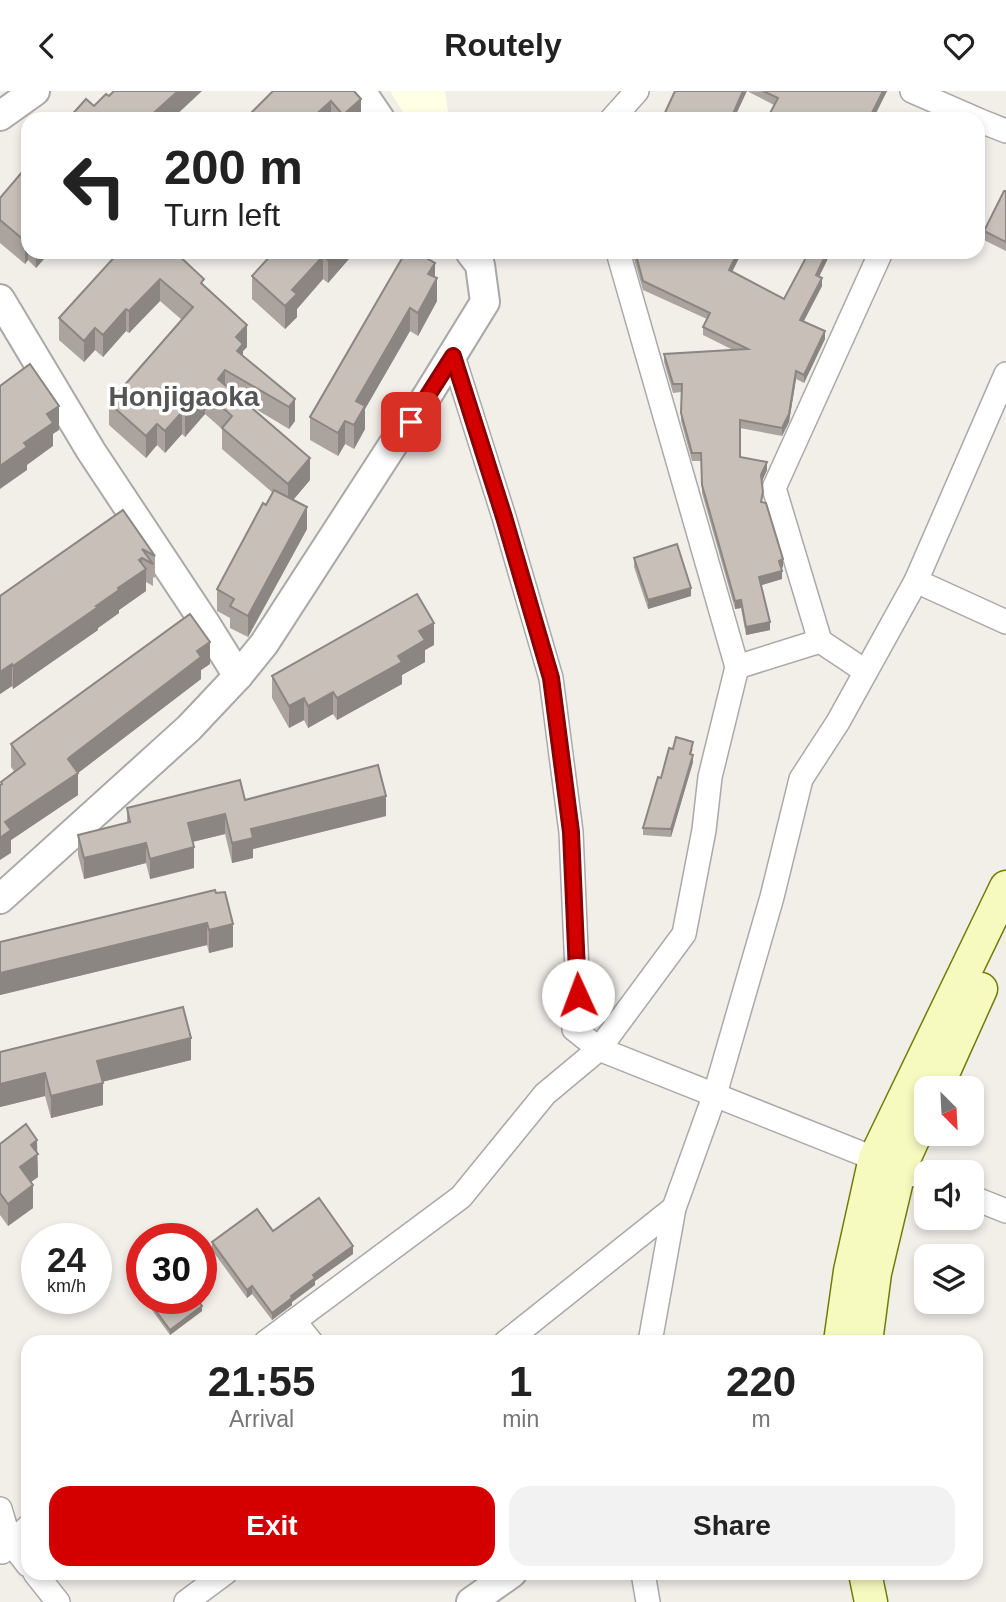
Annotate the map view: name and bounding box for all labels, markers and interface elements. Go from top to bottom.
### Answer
icon: back [28,27,66,65]
text: Routely [444,27,562,63]
icon: heart [940,27,978,65]
icon: left [49,140,140,231]
text: 200 m [164,140,303,194]
text: Turn left [164,197,280,233]
district label: Honjigaoka [109,381,260,412]
pin [381,392,441,452]
icon: arrive [392,403,430,441]
position arrow [541,958,615,1032]
north arrow [914,1076,984,1146]
map controls [914,1076,984,1314]
button: sound [914,1160,984,1230]
speed limit sign: 30 [126,1223,217,1314]
text: 24 [47,1240,86,1279]
button: layers [914,1244,984,1314]
text: km/h [47,1276,86,1296]
text: 21:55 [208,1358,315,1405]
text: 1 [509,1358,532,1405]
text: 220 [726,1358,796,1405]
text: Arrival [229,1406,294,1432]
text: min [502,1406,539,1432]
text: m [752,1406,771,1432]
button: Exit [49,1486,495,1566]
button: Share [509,1486,955,1566]

